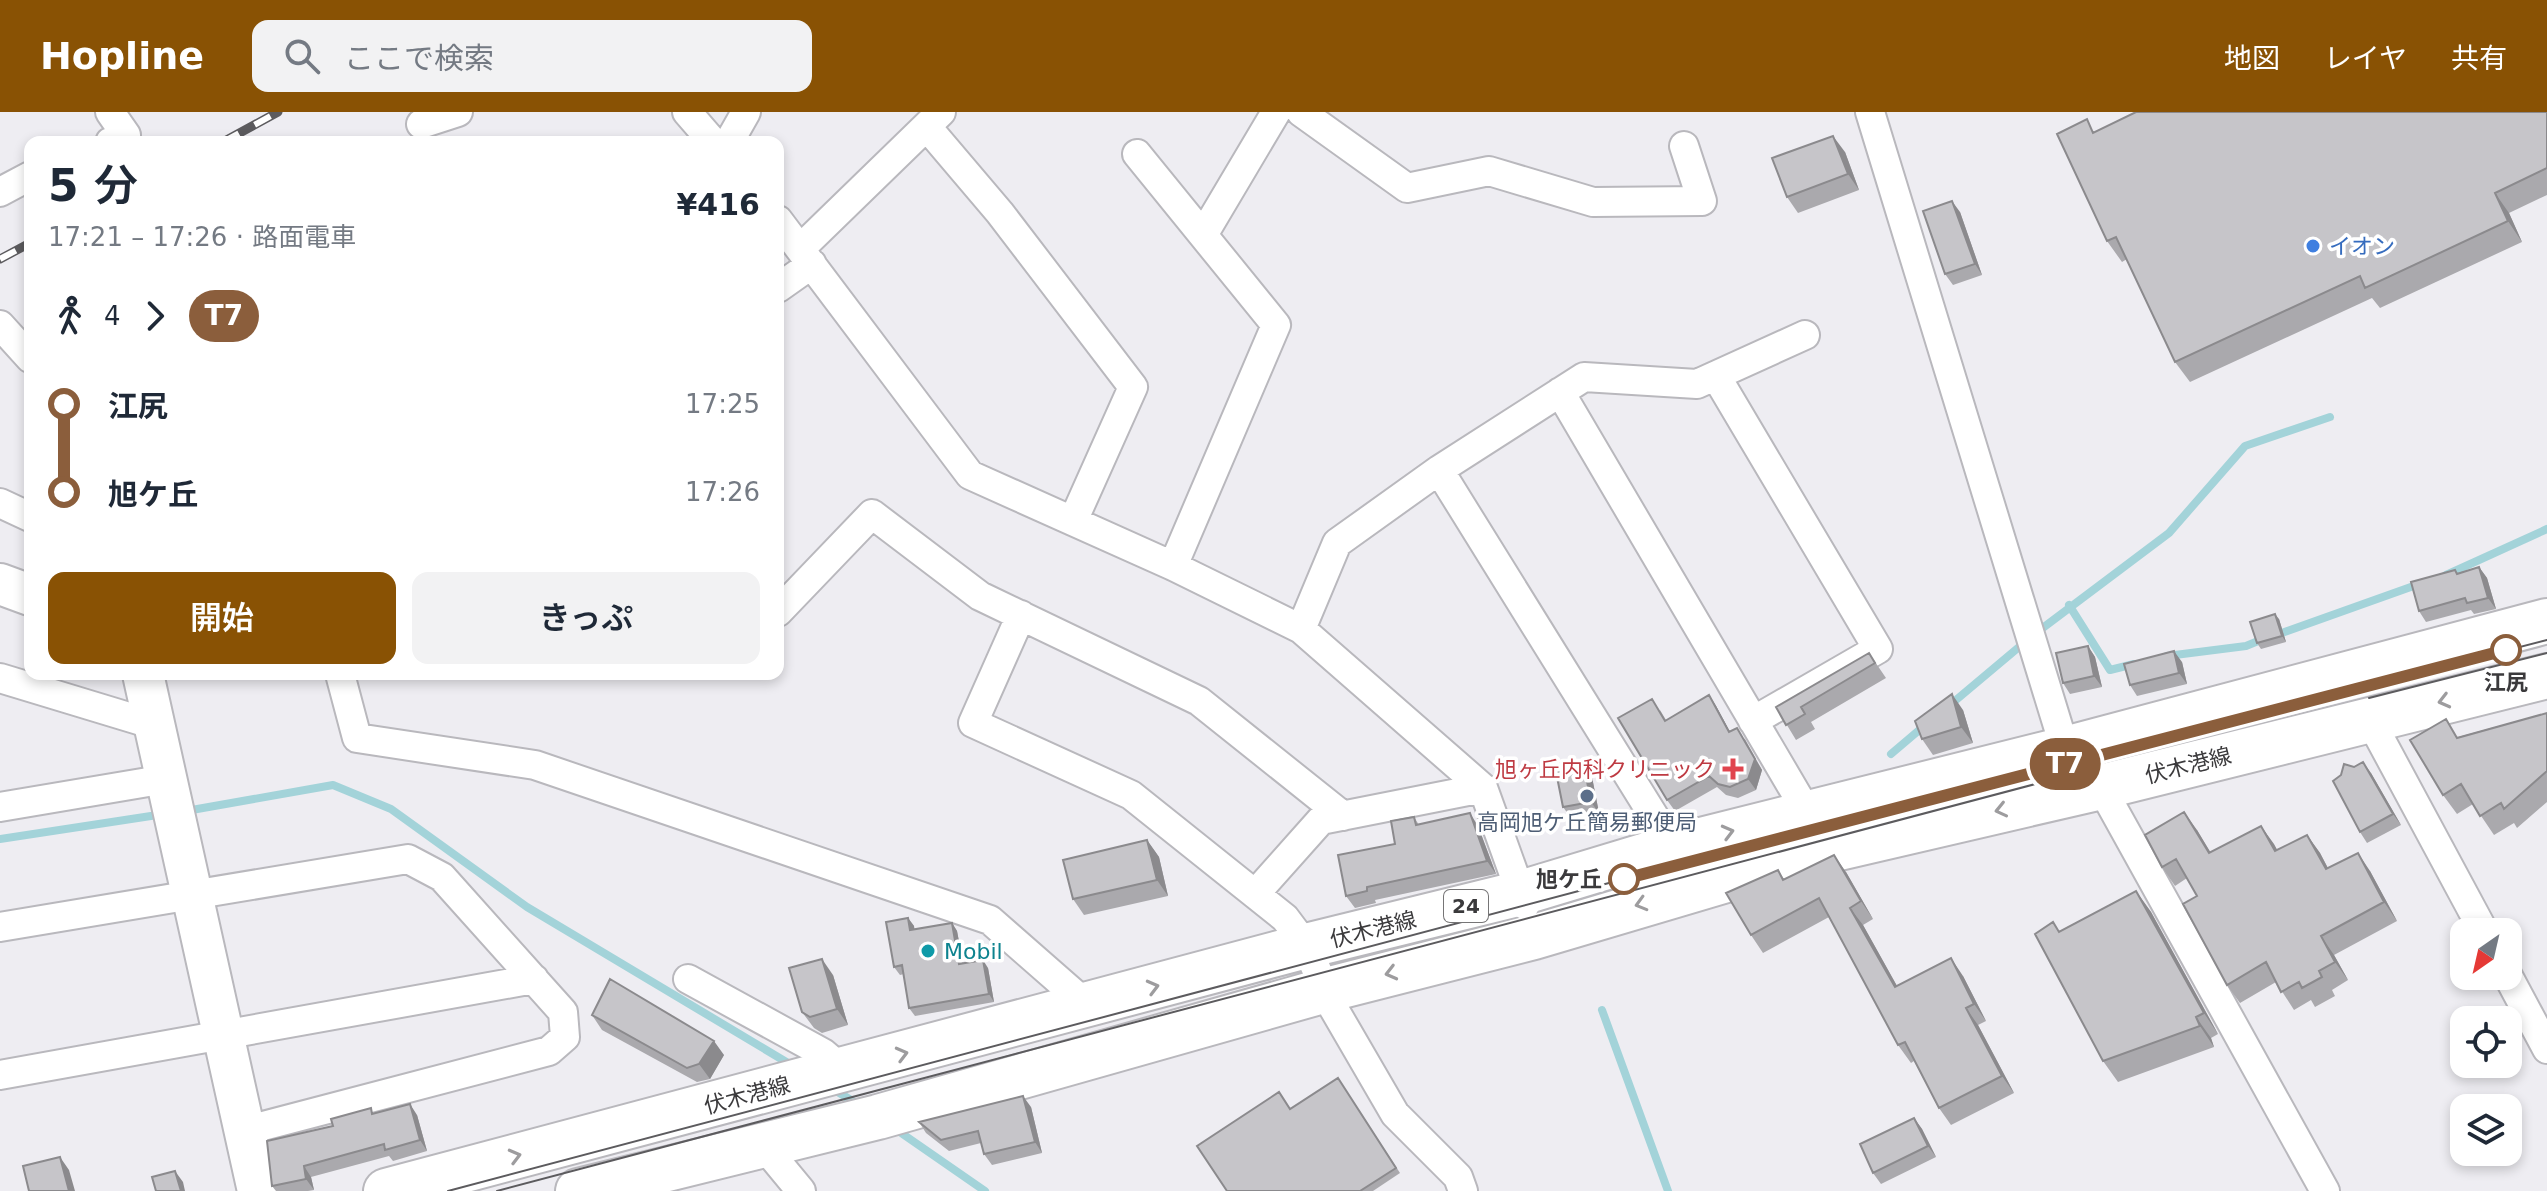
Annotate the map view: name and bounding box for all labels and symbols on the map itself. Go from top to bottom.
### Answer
place label: イオン [2329,234,2395,259]
marker: イオン [2304,237,2322,255]
marker: 江尻 [2491,635,2521,665]
place label: 江尻 [2484,670,2528,695]
one-way arrow [2438,692,2452,709]
line badge: T7 [2029,738,2101,790]
street label: 伏木港線 [2142,743,2234,788]
place label: 旭ヶ丘内科クリニック [1495,757,1715,782]
marker: 旭ヶ丘内科クリニック [1722,758,1744,780]
marker: 高岡旭ケ丘簡易郵便局 [1578,787,1596,805]
one-way arrow [1995,801,2009,818]
place label: 高岡旭ケ丘簡易郵便局 [1477,810,1697,835]
one-way arrow [1721,825,1735,842]
marker: 旭ケ丘 [1609,864,1639,894]
place label: 旭ケ丘 [1536,867,1602,892]
road number: 24 [1444,890,1488,922]
one-way arrow [1635,895,1649,911]
street label: 伏木港線 [1327,907,1419,952]
north arrow [2450,918,2522,990]
place label: Mobil [944,939,1003,964]
marker: Mobil [919,942,937,960]
one-way arrow [1385,964,1399,981]
one-way arrow [1146,980,1160,997]
one-way arrow [894,1047,908,1064]
street label: 伏木港線 [701,1072,793,1119]
one-way arrow [508,1149,522,1166]

